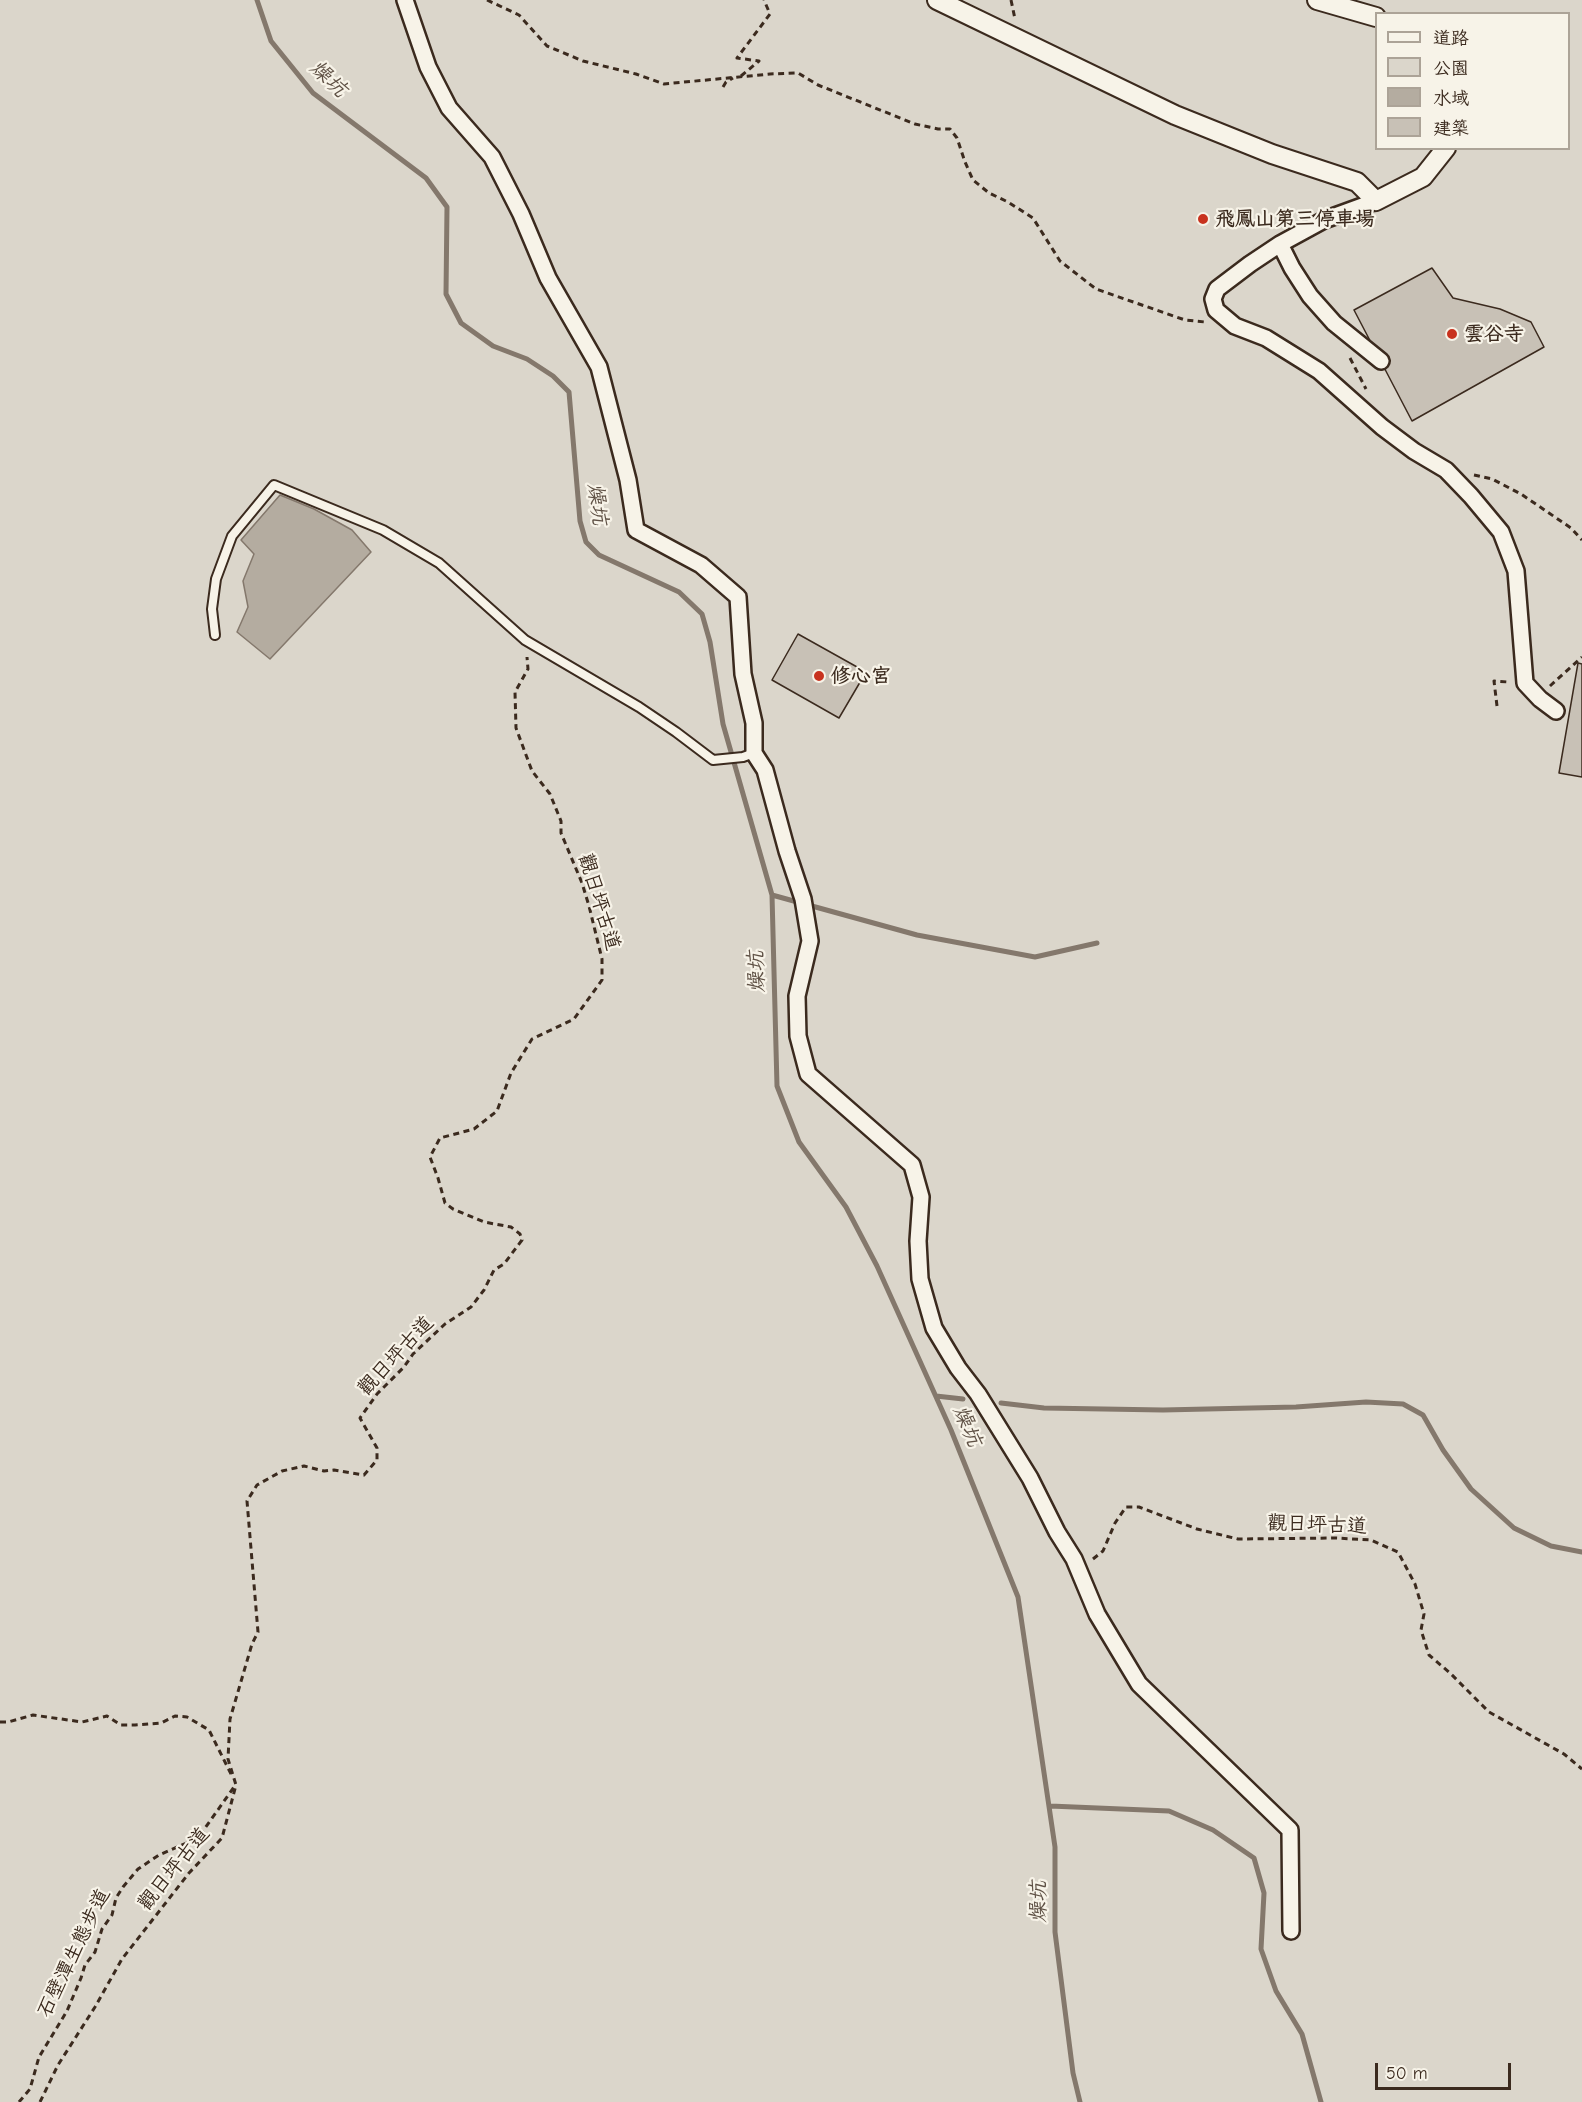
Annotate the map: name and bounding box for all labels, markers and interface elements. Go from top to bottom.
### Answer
legend [1375,12,1570,150]
text: 道路 [1433,28,1469,49]
water label: 燥坑 [304,55,352,103]
text: 公園 [1433,58,1469,79]
text: 水域 [1433,88,1469,109]
text: 建築 [1433,118,1469,139]
place label: 飛鳳山第三停車場 [1215,207,1375,231]
marker: 飛鳳山第三停車場 [1196,212,1210,226]
place label: 雲谷寺 [1464,322,1524,346]
marker: 雲谷寺 [1445,327,1459,341]
water label: 燥坑 [582,481,612,527]
place label: 修心宮 [831,664,891,688]
marker: 修心宮 [812,669,826,683]
street label: 觀日坪古道 [573,851,625,953]
water label: 燥坑 [744,951,770,993]
street label: 觀日坪古道 [353,1311,439,1401]
water label: 燥坑 [947,1402,987,1450]
street label: 觀日坪古道 [1267,1511,1367,1539]
street label: 觀日坪古道 [133,1823,215,1915]
water label: 燥坑 [1026,1881,1052,1923]
street label: 石壁潭生態步道 [33,1885,115,2021]
scale bar [1378,2051,1514,2089]
text: 50 m [1386,2063,1428,2084]

